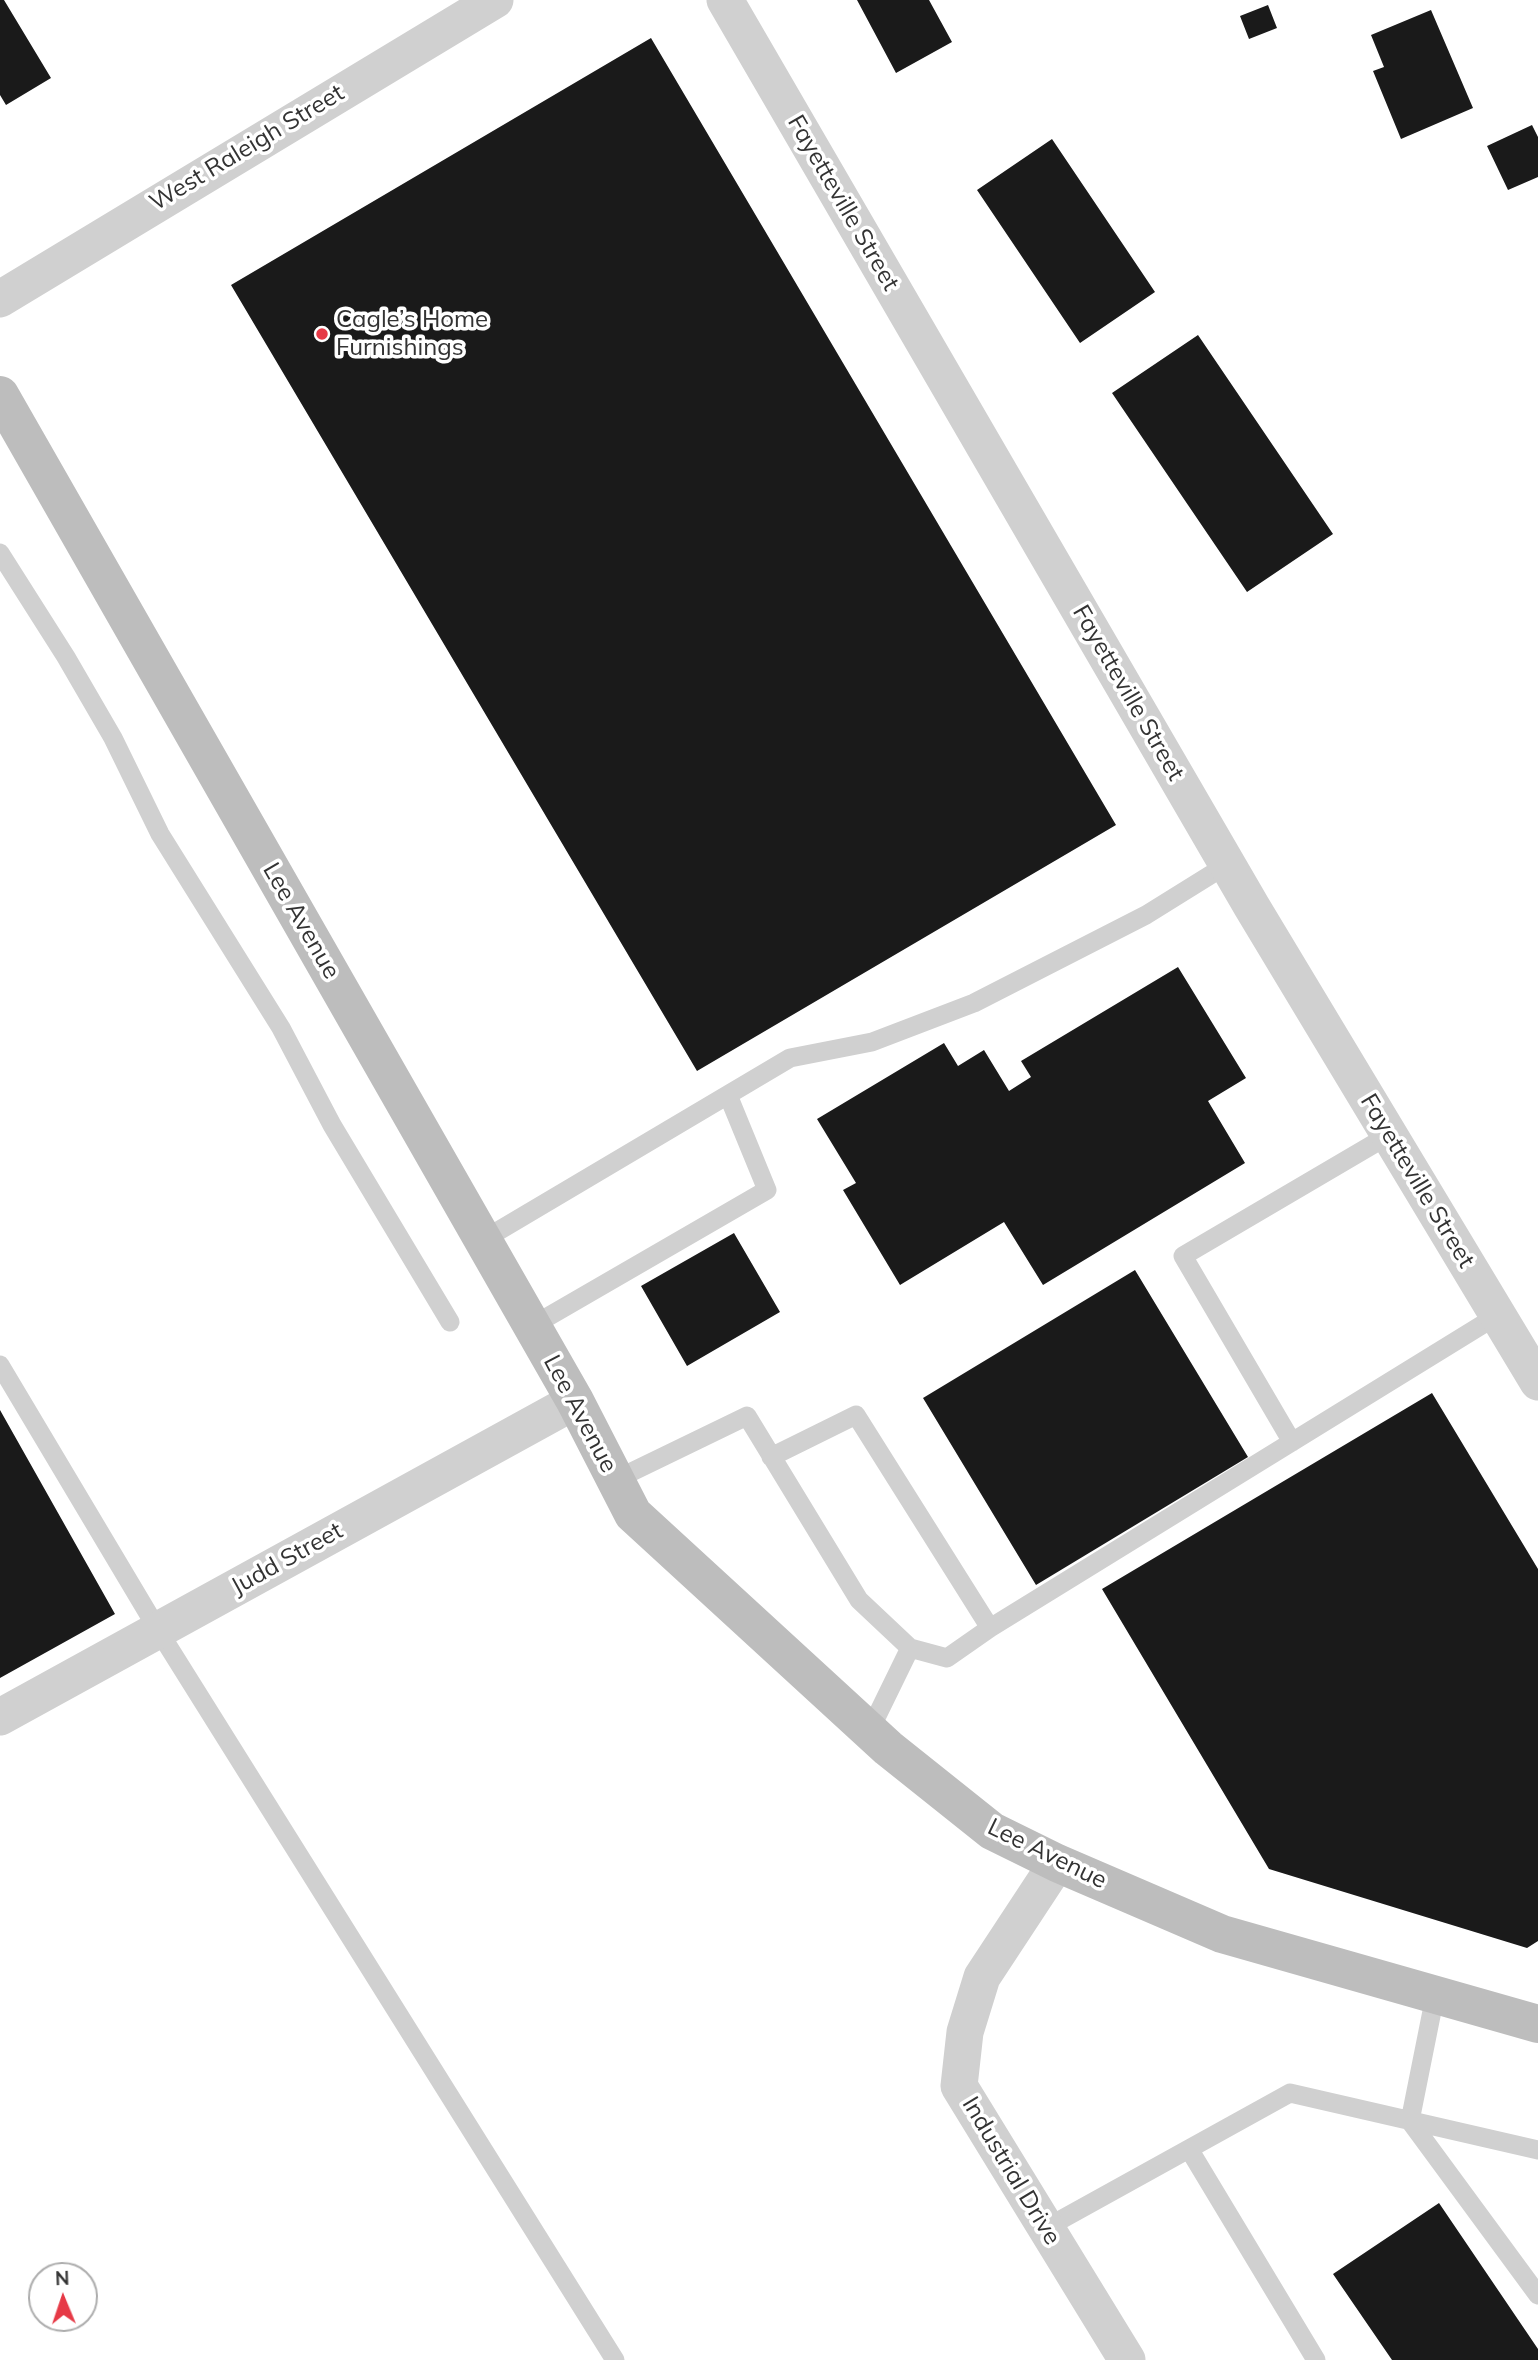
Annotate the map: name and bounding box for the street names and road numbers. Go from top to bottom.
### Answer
street label: West Raleigh Street [145,79,349,217]
street label: Fayetteville Street [781,110,905,296]
street label: Fayetteville Street [1066,600,1190,786]
street label: Lee Avenue [256,858,346,984]
street label: Fayetteville Street [1354,1089,1480,1273]
street label: Lee Avenue [537,1350,623,1478]
street label: Judd Street [226,1517,348,1601]
street label: Lee Avenue [983,1813,1111,1895]
street label: Industrial Drive [956,2092,1066,2250]

